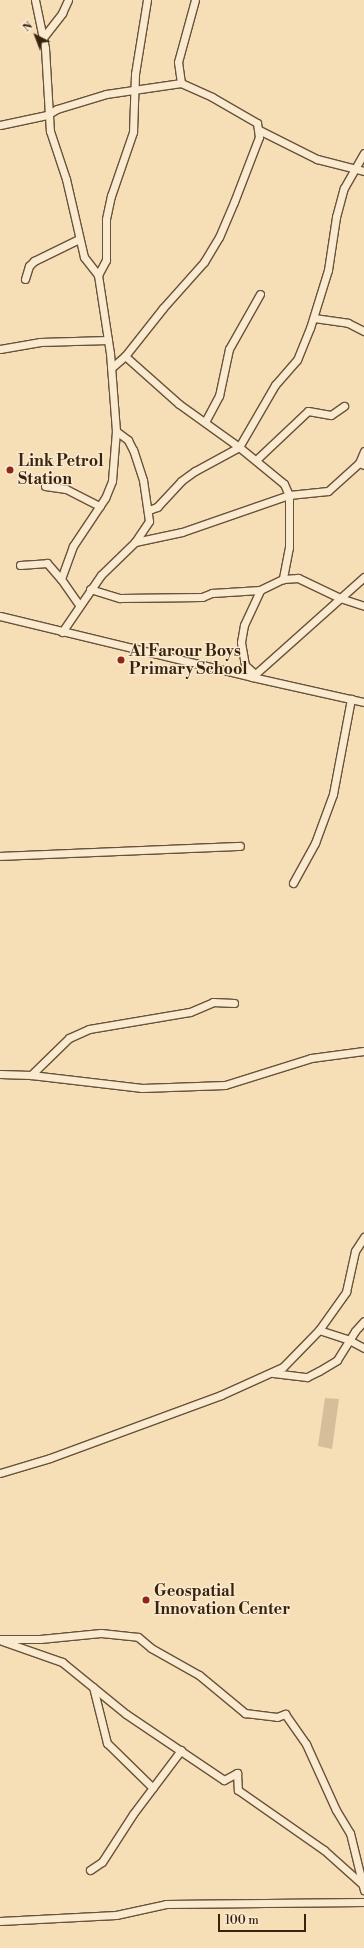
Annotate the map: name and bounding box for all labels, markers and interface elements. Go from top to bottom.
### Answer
north arrow [16,16,56,56]
text: N [20,19,36,35]
place label: Link Petrol Station [18,451,103,489]
marker: Link Petrol Station [5,465,15,475]
place label: Al Farour Boys Primary School [129,641,248,679]
marker: Al Farour Boys Primary School [116,655,126,665]
place label: Geospatial Innovation Center [154,1581,290,1619]
marker: Geospatial Innovation Center [141,1595,151,1605]
scale bar [220,1906,308,1932]
text: 100 m [225,1913,259,1928]

